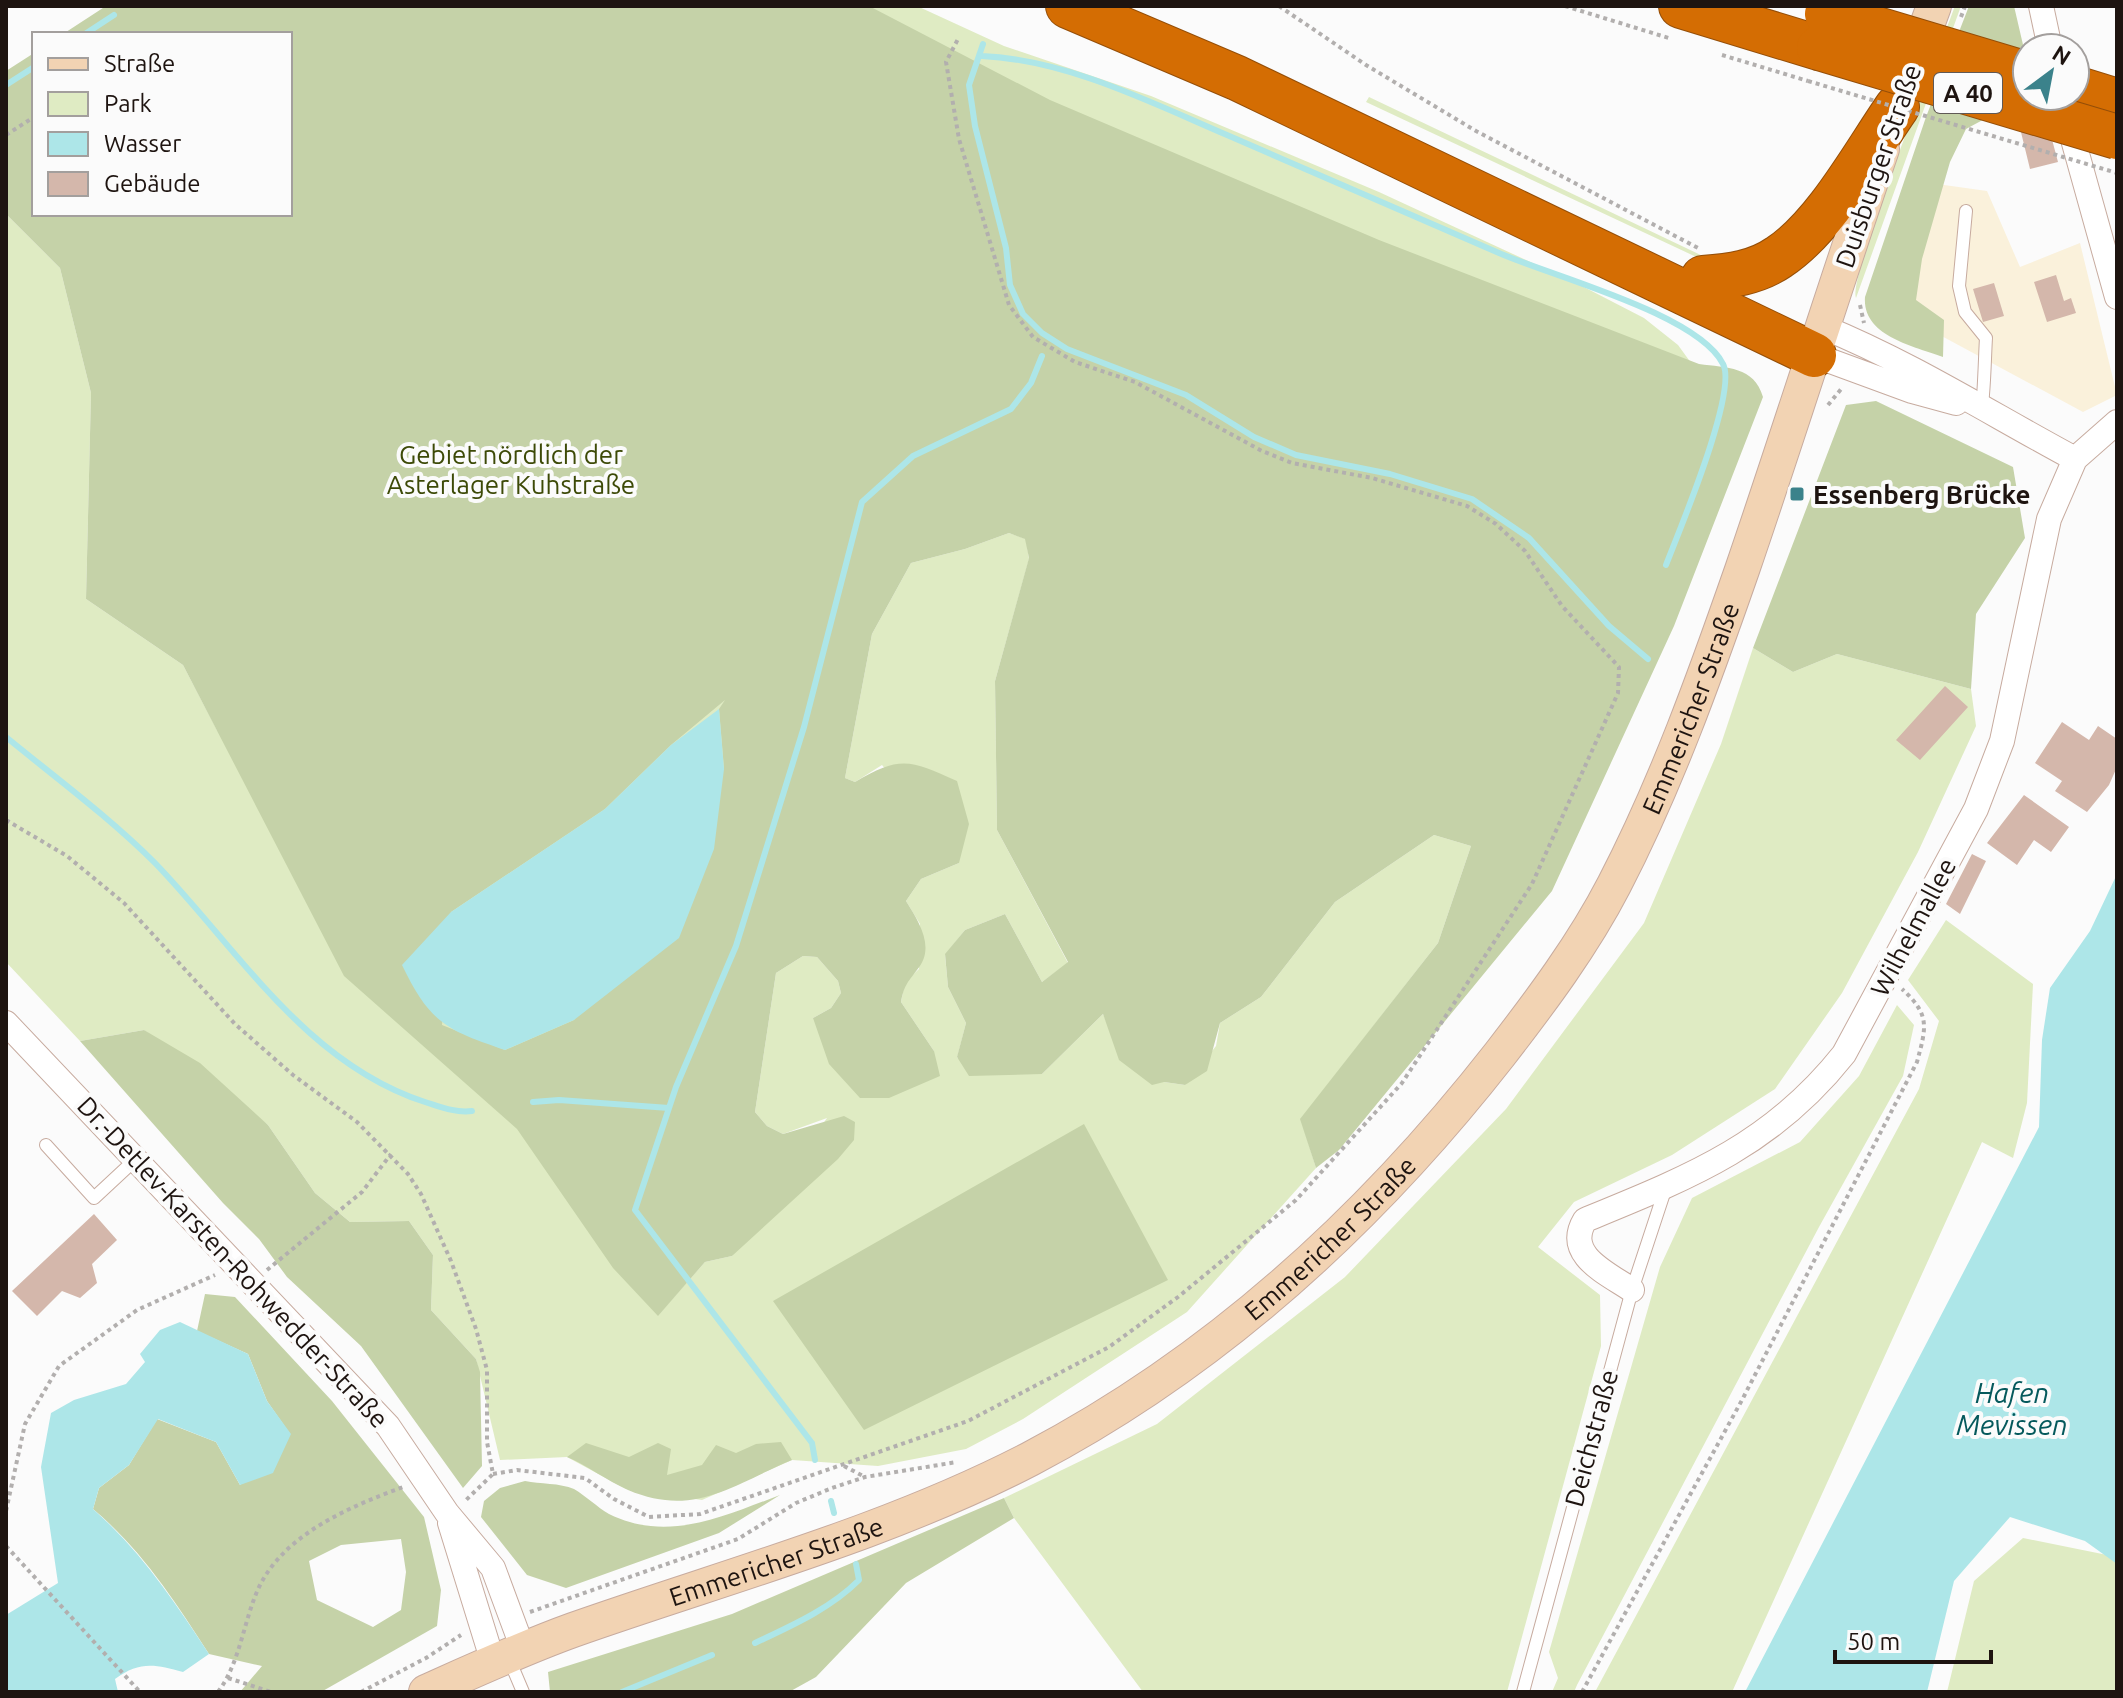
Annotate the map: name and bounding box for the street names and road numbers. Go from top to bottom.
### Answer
street label: Duisburger Straße [1830,61,1926,271]
road number: A 40 [1934,73,2002,113]
street label: Emmericher Straße [1636,598,1744,818]
street label: Wilhelmallee [1865,853,1961,1001]
street label: Dr.-Detlev-Karsten-Rohwedder-Straße [72,1091,394,1433]
street label: Emmericher Straße [1239,1150,1421,1326]
street label: Deichstraße [1559,1366,1623,1510]
street label: Emmericher Straße [665,1511,887,1611]

